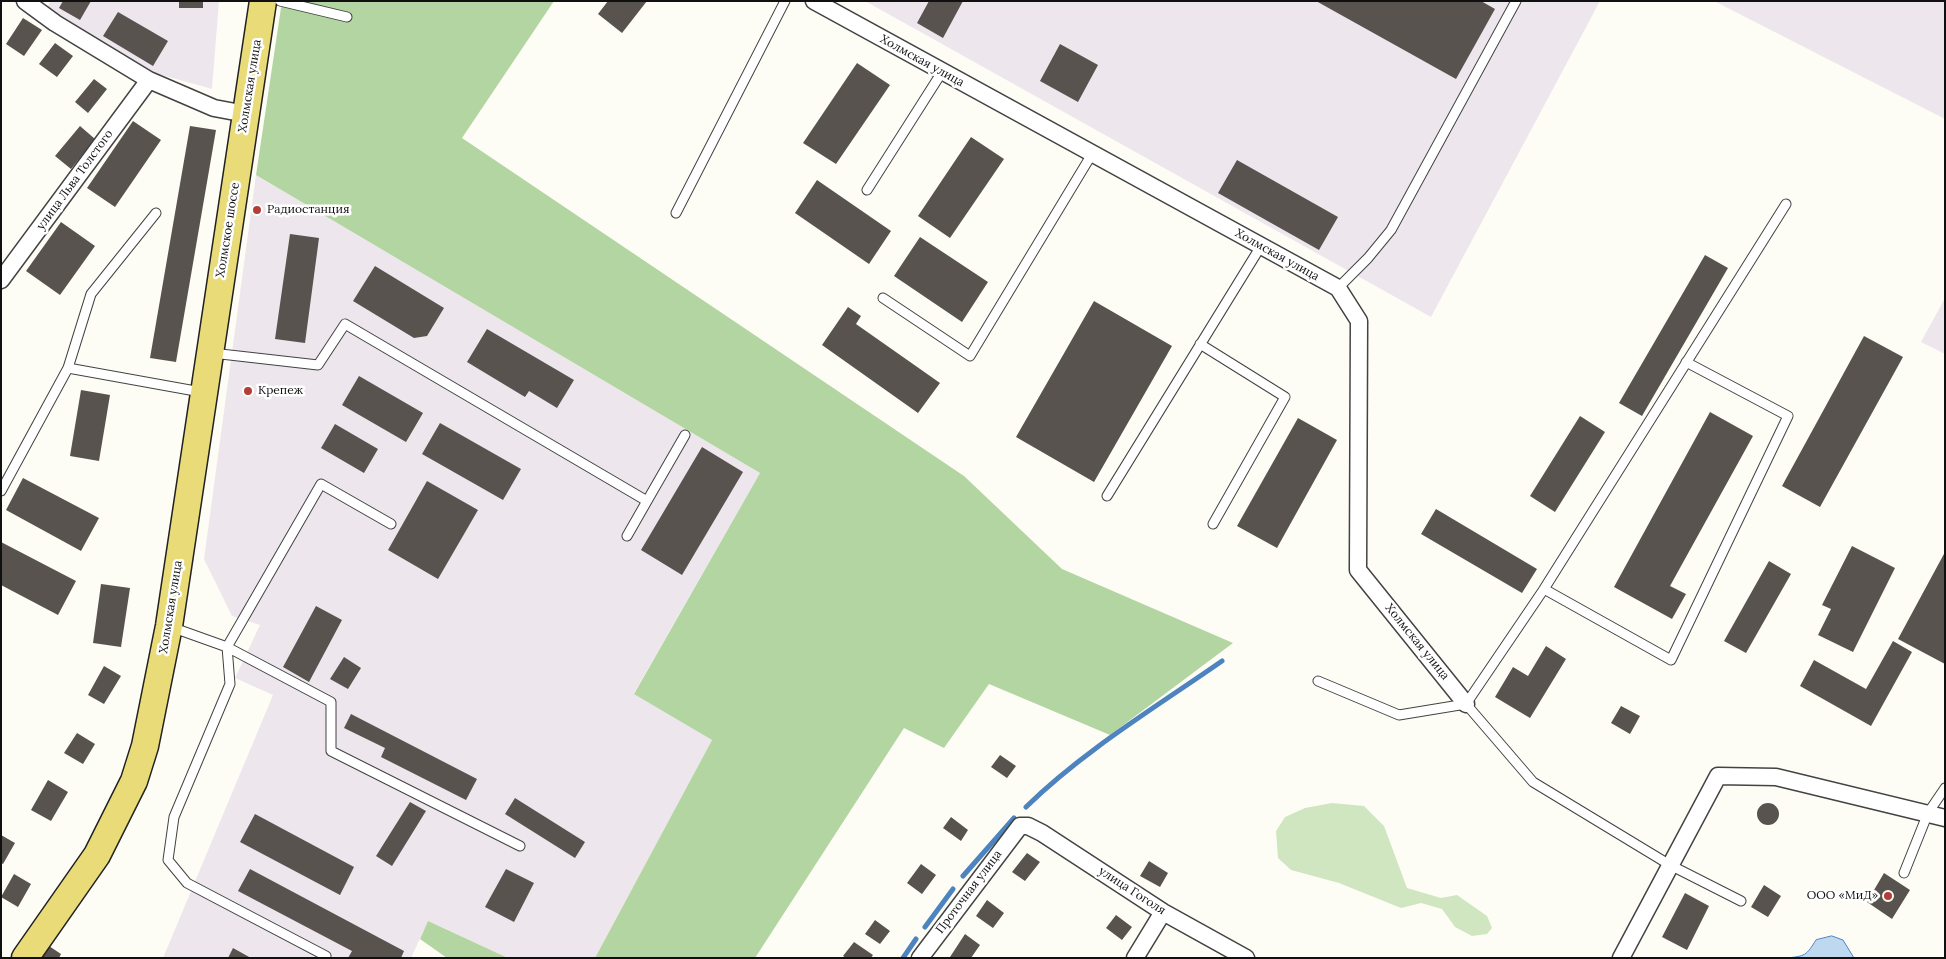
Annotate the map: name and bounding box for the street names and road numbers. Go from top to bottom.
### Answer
street label: Холмская улица [877,32,967,90]
street label: Холмская улица [236,38,264,134]
street label: улица Льва Толстого [34,127,116,233]
street label: Холмское шоссе [213,181,243,279]
street label: Холмская улица [1232,226,1322,284]
street label: Холмская улица [157,559,185,655]
street label: Холмская улица [1382,601,1452,683]
street label: Проточная улица [933,847,1005,937]
street label: улица Гоголя [1096,864,1168,918]

